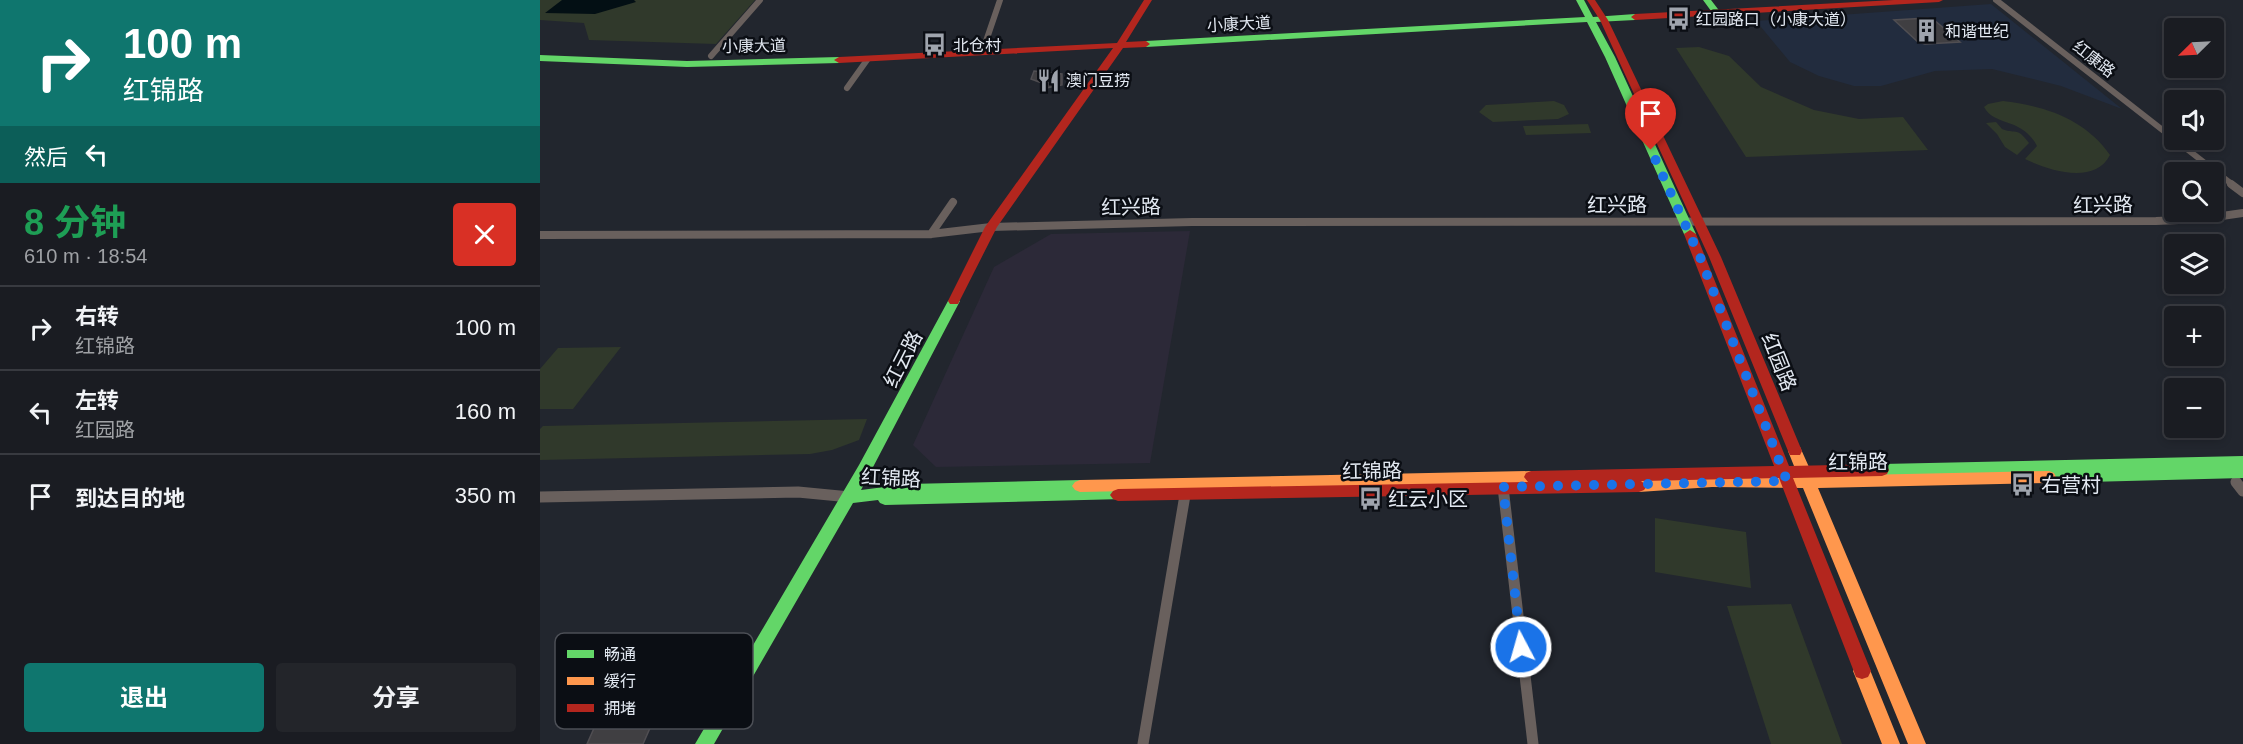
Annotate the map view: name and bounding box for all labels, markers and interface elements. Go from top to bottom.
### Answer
bus stop icon: 红园路口（小康大道） [1665,6,1691,32]
place label: 红园路口（小康大道） [1696,11,1856,28]
street label: 小康大道 [1207,14,1271,34]
building icon: 和谐世纪 [1914,18,1940,44]
north arrow [2164,18,2224,78]
map controls [2164,18,2224,438]
text: 100 m [123,20,242,67]
place label: 和谐世纪 [1945,23,2009,40]
icon: right [24,24,102,102]
bus stop icon: 北仓村 [922,32,948,58]
street label: 小康大道 [722,37,786,55]
place label: 北仓村 [953,37,1001,54]
street label: 红康路 [2070,38,2118,80]
restaurant icon: 澳门豆捞 [1035,67,1061,93]
place label: 澳门豆捞 [1066,72,1130,89]
text: 红锦路 [123,76,204,106]
pin [1625,88,1676,150]
button: sound [2164,90,2224,150]
icon: arrive [1634,97,1667,130]
icon: left [80,138,113,171]
text: 然后 [24,145,68,170]
button: search [2164,162,2224,222]
street label: 红兴路 [2073,193,2133,217]
street label: 红兴路 [1587,194,1647,216]
street label: 红兴路 [1101,195,1161,219]
text: 8 分钟 [24,202,126,243]
button: close [453,203,516,266]
button: layers [2164,234,2224,294]
text: 610 m · 18:54 [24,245,147,267]
text: 右转 [75,304,119,329]
button: + [2164,306,2224,366]
icon: right [24,312,57,345]
text: 100 m [455,315,516,340]
street label: 红云路 [880,327,926,391]
street label: 红园路 [1758,330,1800,394]
text: 红锦路 [75,335,135,357]
button: − [2164,378,2224,438]
text: 左转 [75,388,119,413]
icon: left [24,396,57,429]
text: 160 m [455,399,516,424]
text: 红园路 [75,419,135,441]
street label: 红锦路 [1828,451,1888,473]
street label: 红锦路 [1342,459,1402,483]
street label: 红锦路 [860,465,922,491]
bus stop icon: 右营村 [2010,472,2036,498]
place label: 右营村 [2041,474,2101,496]
icon: arrive [24,480,57,513]
text: 350 m [455,483,516,508]
text: 到达目的地 [75,486,185,511]
bus stop icon: 红云小区 [1357,486,1383,512]
place label: 红云小区 [1388,488,1468,510]
position arrow [1489,615,1553,679]
legend [555,633,753,729]
text: 畅通 [604,646,636,663]
button: 退出 [24,663,264,732]
button: 分享 [276,663,516,732]
text: 缓行 [604,673,636,690]
text: 拥堵 [604,700,636,717]

